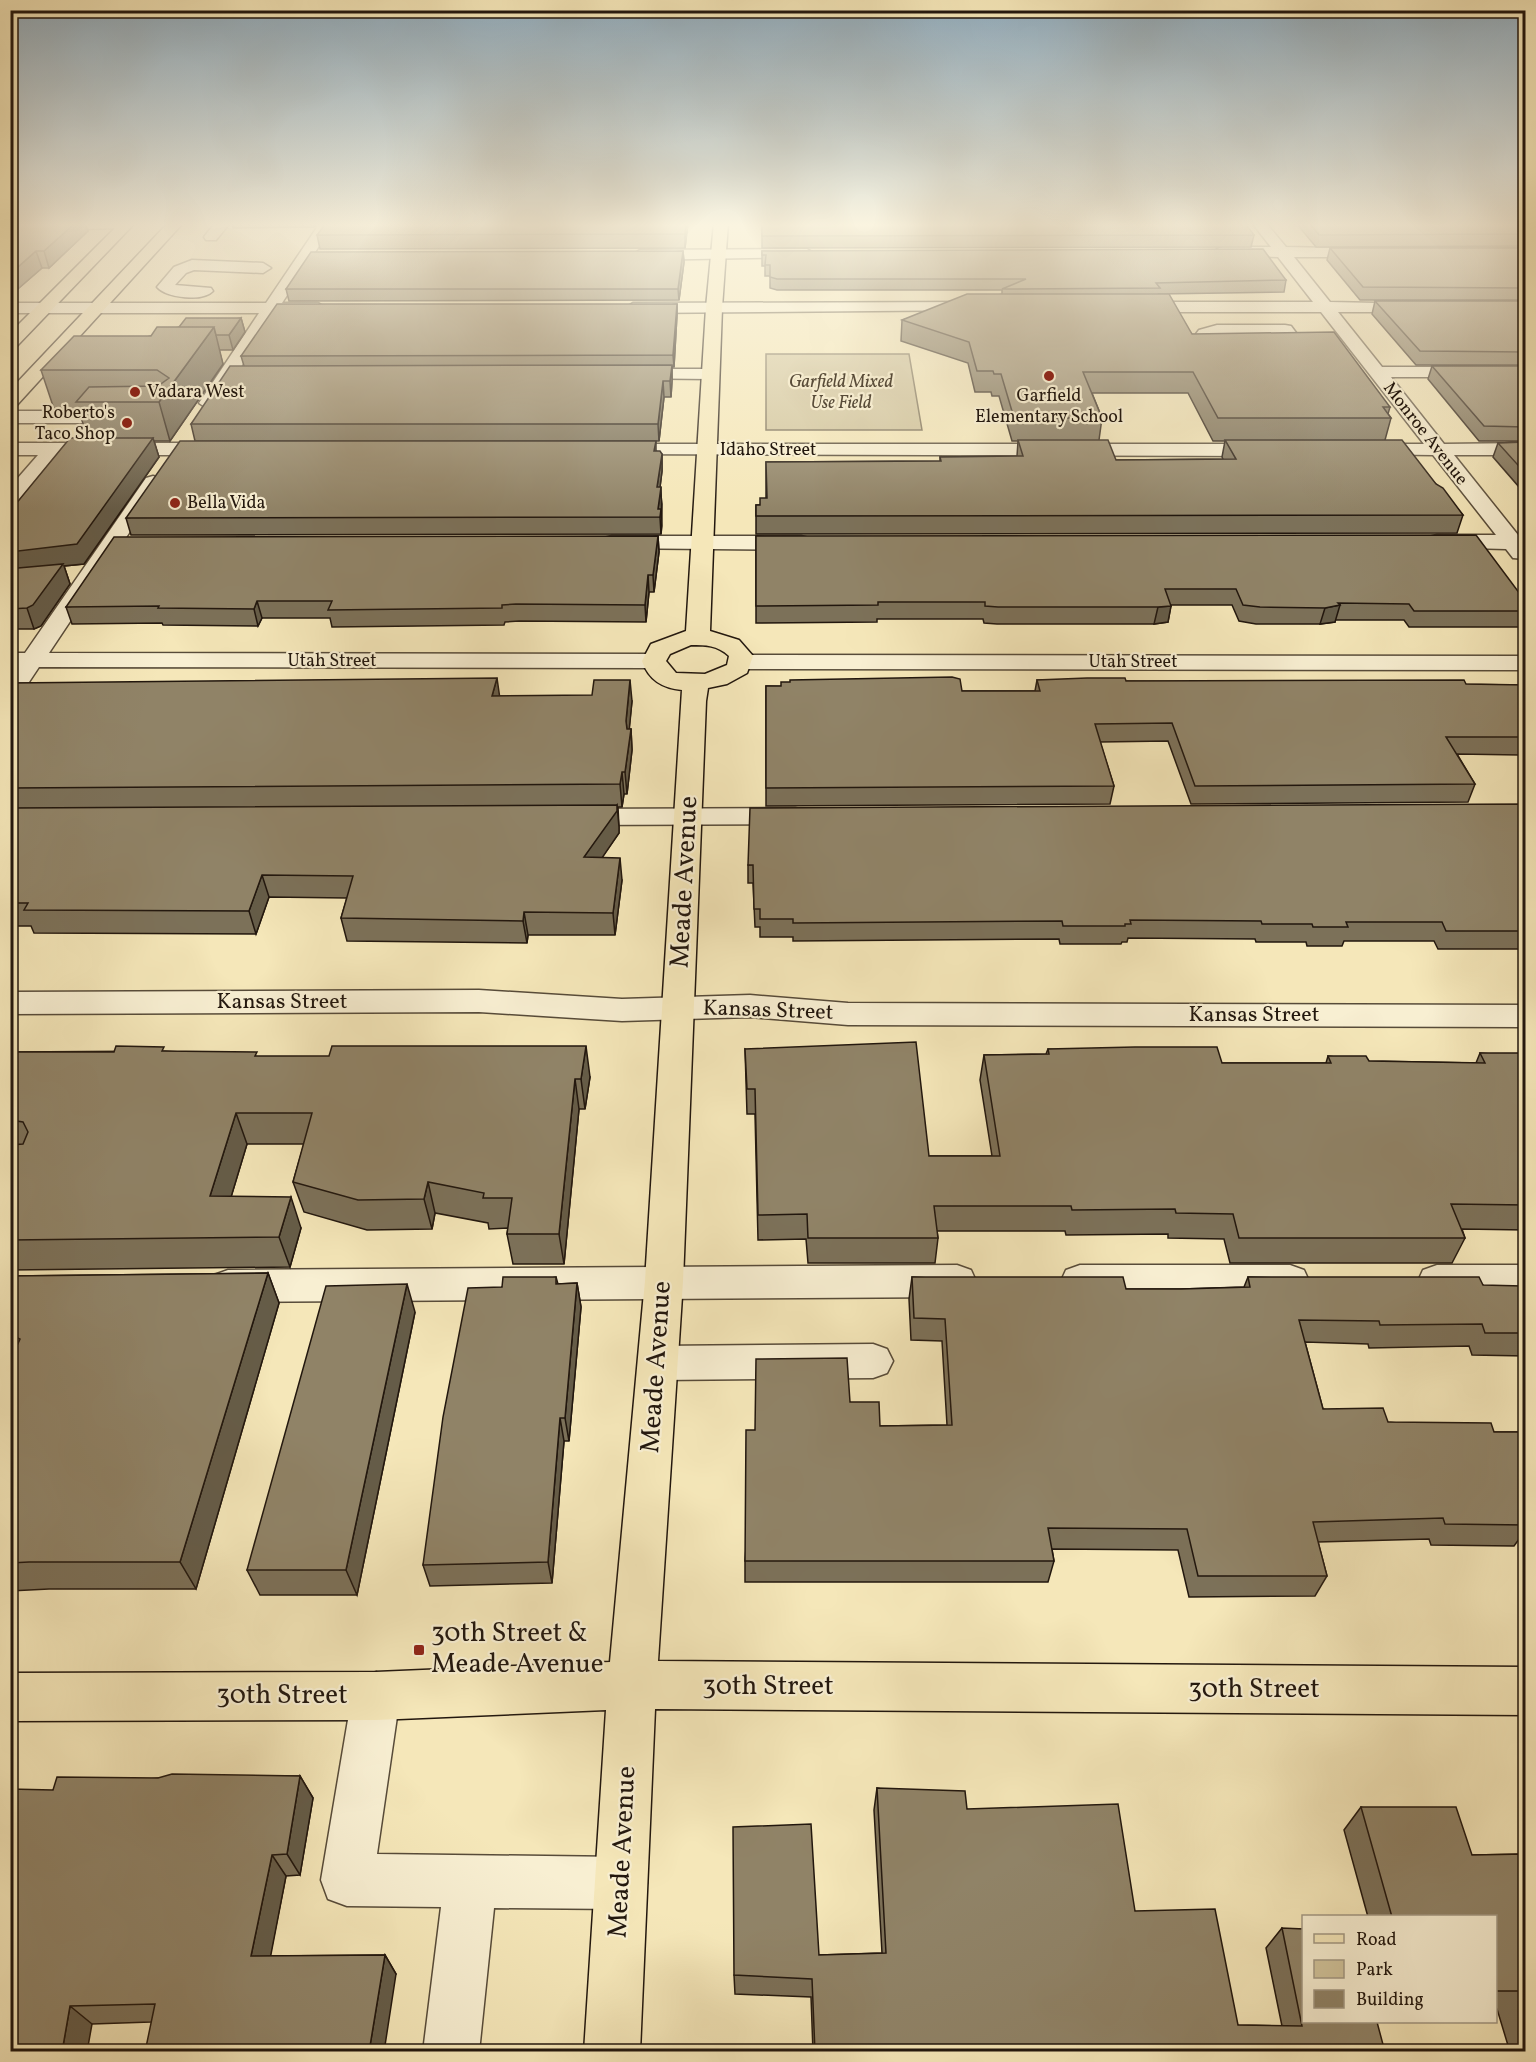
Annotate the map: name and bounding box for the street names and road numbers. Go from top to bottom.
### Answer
street label: Monroe Avenue [1377,377,1473,491]
street label: Idaho Street [720,438,816,463]
street label: Utah Street [288,649,376,674]
street label: Utah Street [1089,650,1177,675]
street label: Meade Avenue [662,795,708,969]
street label: Kansas Street [217,987,348,1018]
street label: Kansas Street [702,993,834,1029]
street label: Kansas Street [1189,1000,1320,1031]
street label: Meade Avenue [632,1280,682,1454]
street label: 30th Street [702,1668,834,1706]
street label: 30th Street [1188,1671,1320,1709]
street label: 30th Street [216,1677,348,1715]
street label: Meade Avenue [600,1765,646,1939]

